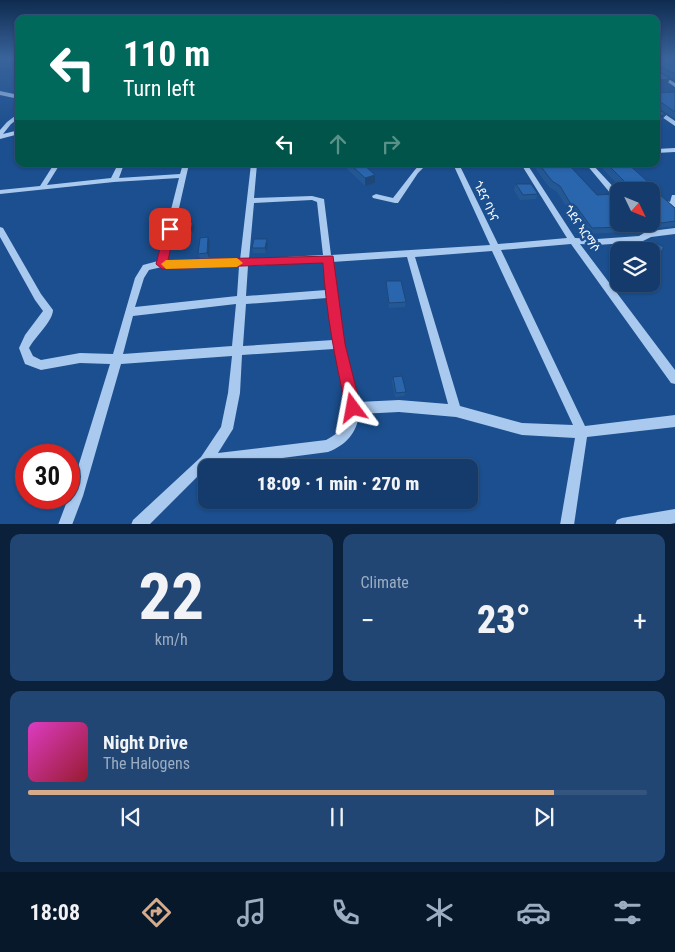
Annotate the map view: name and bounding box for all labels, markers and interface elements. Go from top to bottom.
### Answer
text: 110 m [123,34,210,75]
icon: left [40,35,105,100]
text: Turn left [123,76,195,101]
icon: left [271,130,299,158]
icon: ahead [324,130,352,158]
icon: right [377,130,405,158]
street label: ጎደና ባኑና [471,179,501,223]
north arrow [610,182,660,232]
map controls [610,182,660,292]
street label: ጎደና ኣርማሶ [561,203,603,255]
pin [149,208,191,250]
icon: arrive [156,215,184,243]
button: layers [610,242,660,292]
position arrow [326,381,378,433]
speed limit sign: 30 [15,444,80,509]
text: 18:09 · 1 min · 270 m [257,472,419,495]
text: 22 [138,559,204,635]
text: Climate [361,573,409,592]
text: 23° [477,598,531,642]
text: − [361,604,375,637]
text: + [633,604,647,637]
text: km/h [155,630,188,649]
text: Night Drive [103,731,188,754]
text: The Halogens [103,754,190,773]
icon: previous [117,803,145,831]
icon: pause [323,803,351,831]
icon: next [530,803,558,831]
icon: directions [139,895,174,930]
icon: music [234,895,269,930]
icon: phone [328,895,363,930]
icon: climate [422,895,457,930]
icon: car [516,895,551,930]
icon: filters [610,895,645,930]
text: 18:08 [30,900,80,925]

